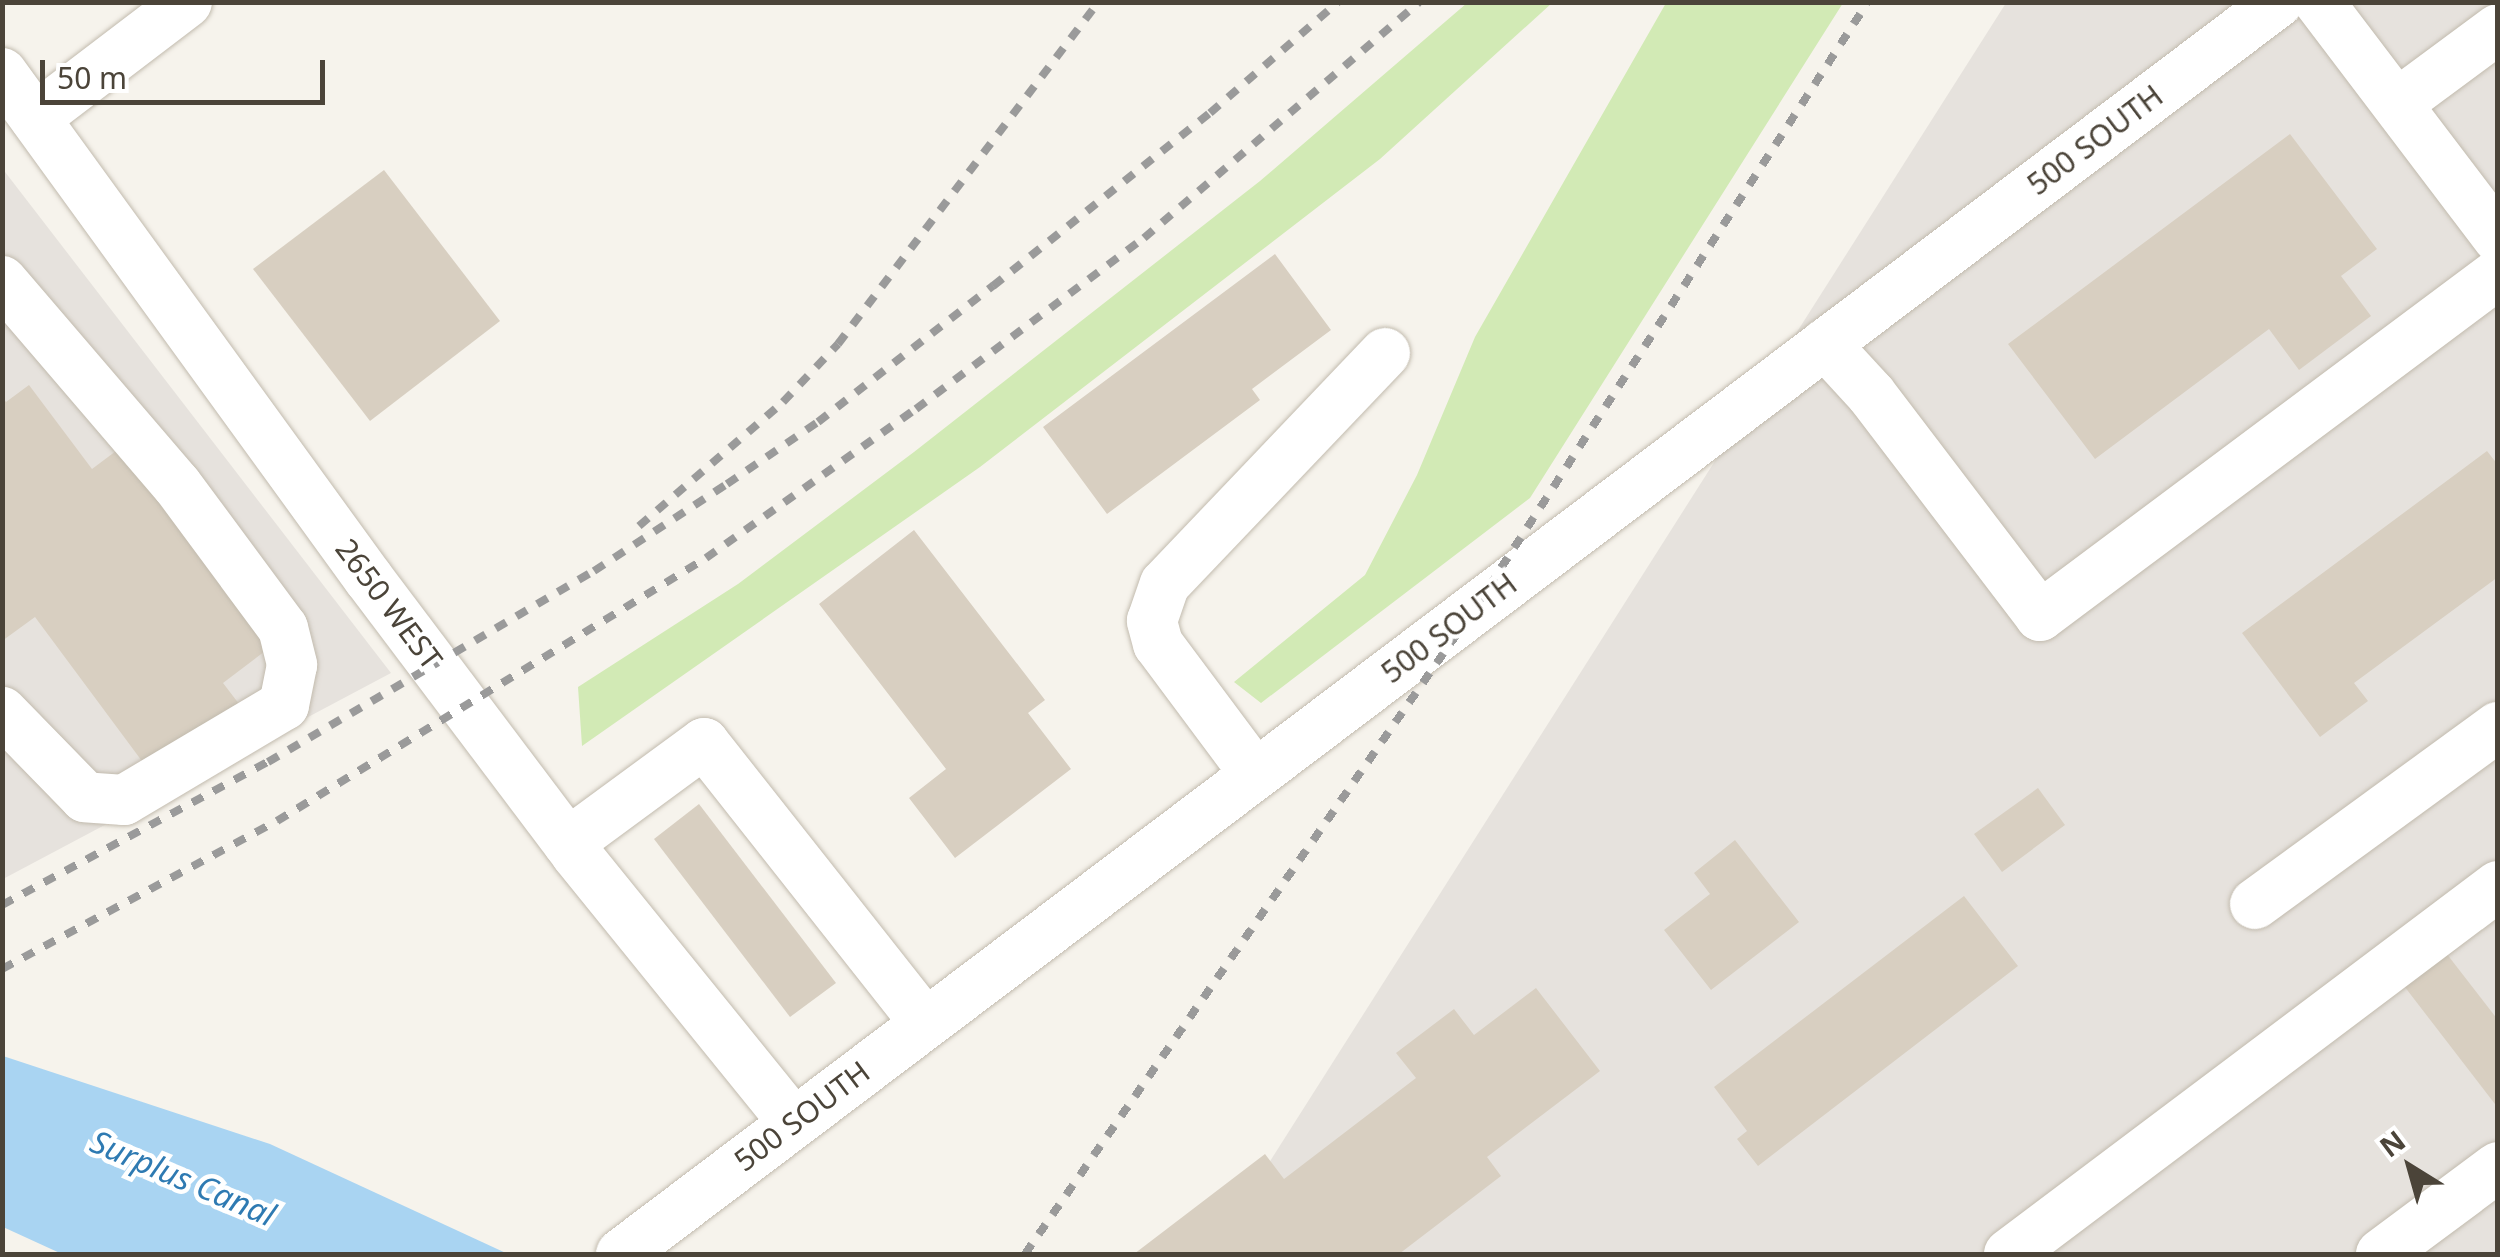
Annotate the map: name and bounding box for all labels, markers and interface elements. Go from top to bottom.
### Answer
scale bar [45,40,330,102]
text: 50 m [57,57,127,98]
street label: 500 SOUTH [2020,77,2170,203]
street label: 2650 WEST [328,532,450,676]
street label: 500 SOUTH [1374,565,1524,691]
street label: 500 SOUTH [727,1053,877,1179]
north arrow [2360,1117,2460,1217]
text: N [2371,1121,2412,1165]
water label: Surplus Canal [85,1122,281,1234]

